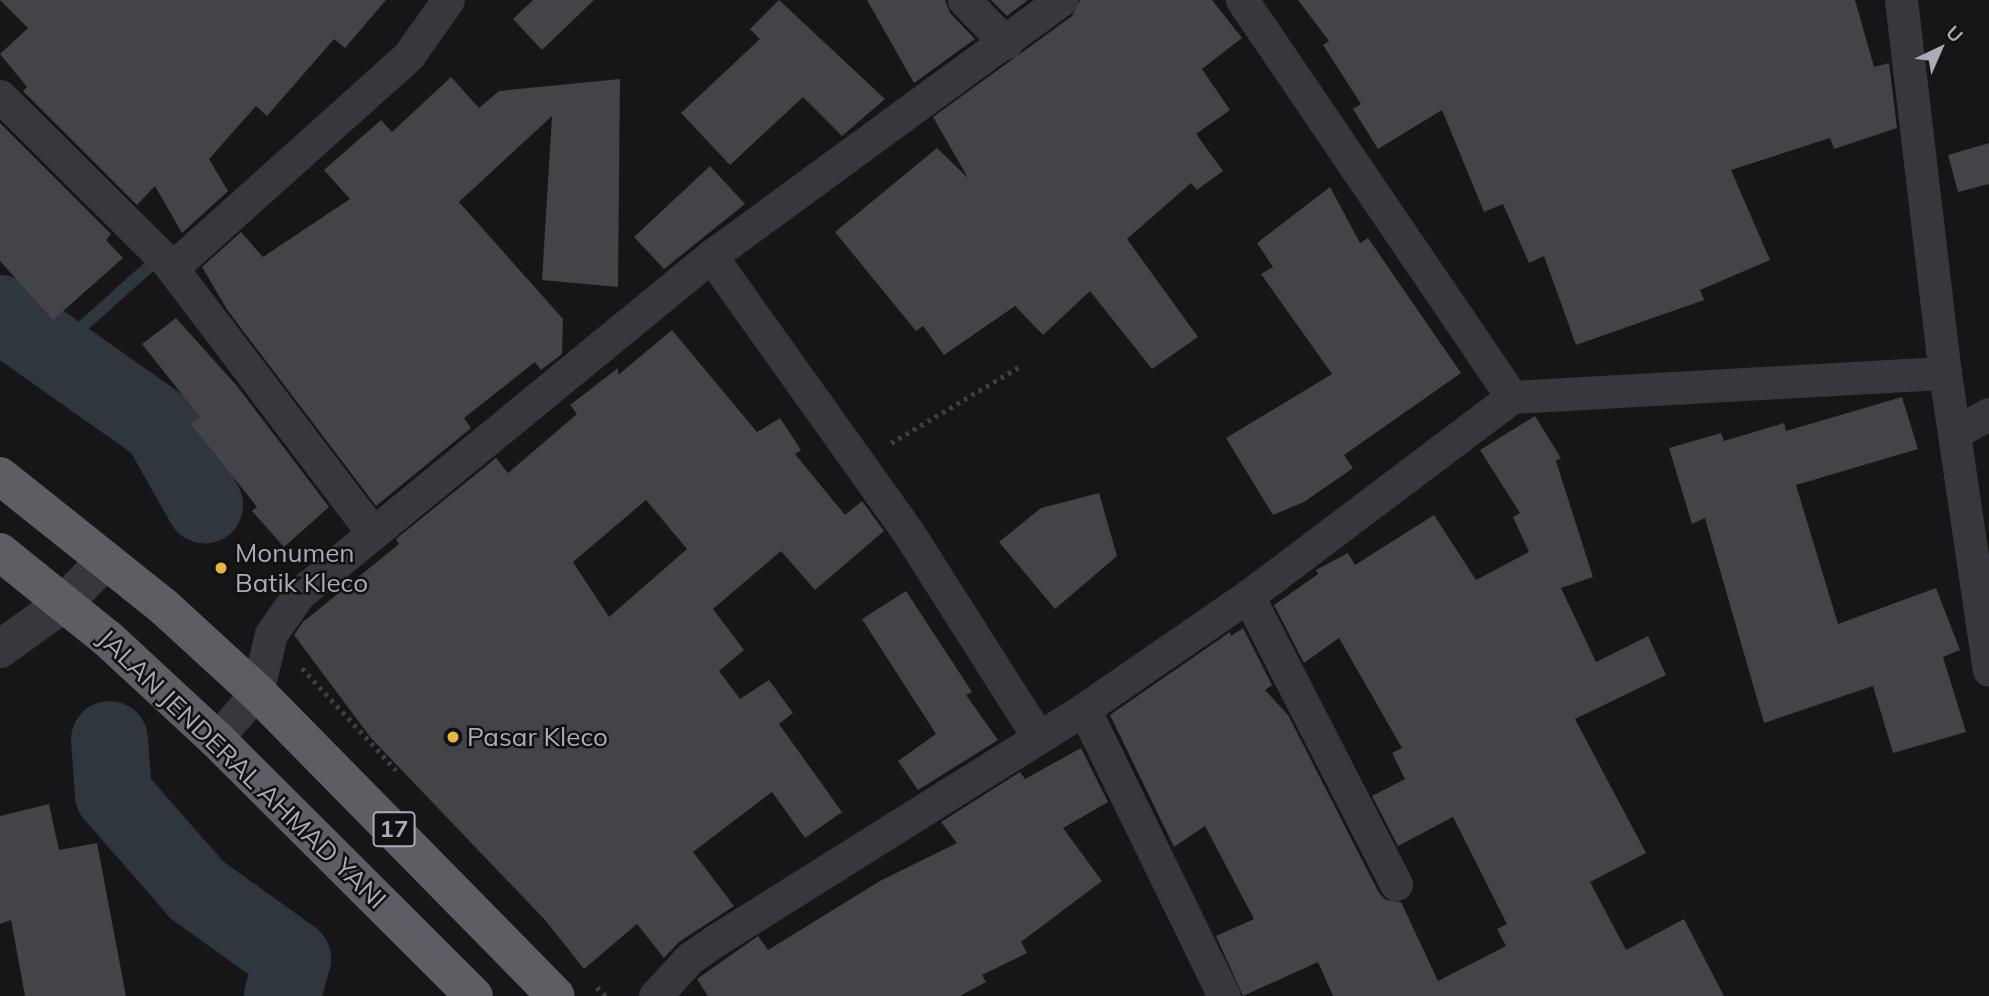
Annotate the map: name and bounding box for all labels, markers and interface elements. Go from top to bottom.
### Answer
north arrow [1905,14,1975,84]
text: U [1941,20,1968,47]
place label: Monumen Batik Kleco [235,537,368,598]
marker: Monumen Batik Kleco [213,560,229,576]
street label: JALAN JENDERAL AHMAD YANI [91,623,393,915]
place label: Pasar Kleco [467,721,608,753]
marker: Pasar Kleco [445,729,461,745]
road number: 17 [371,808,417,850]

